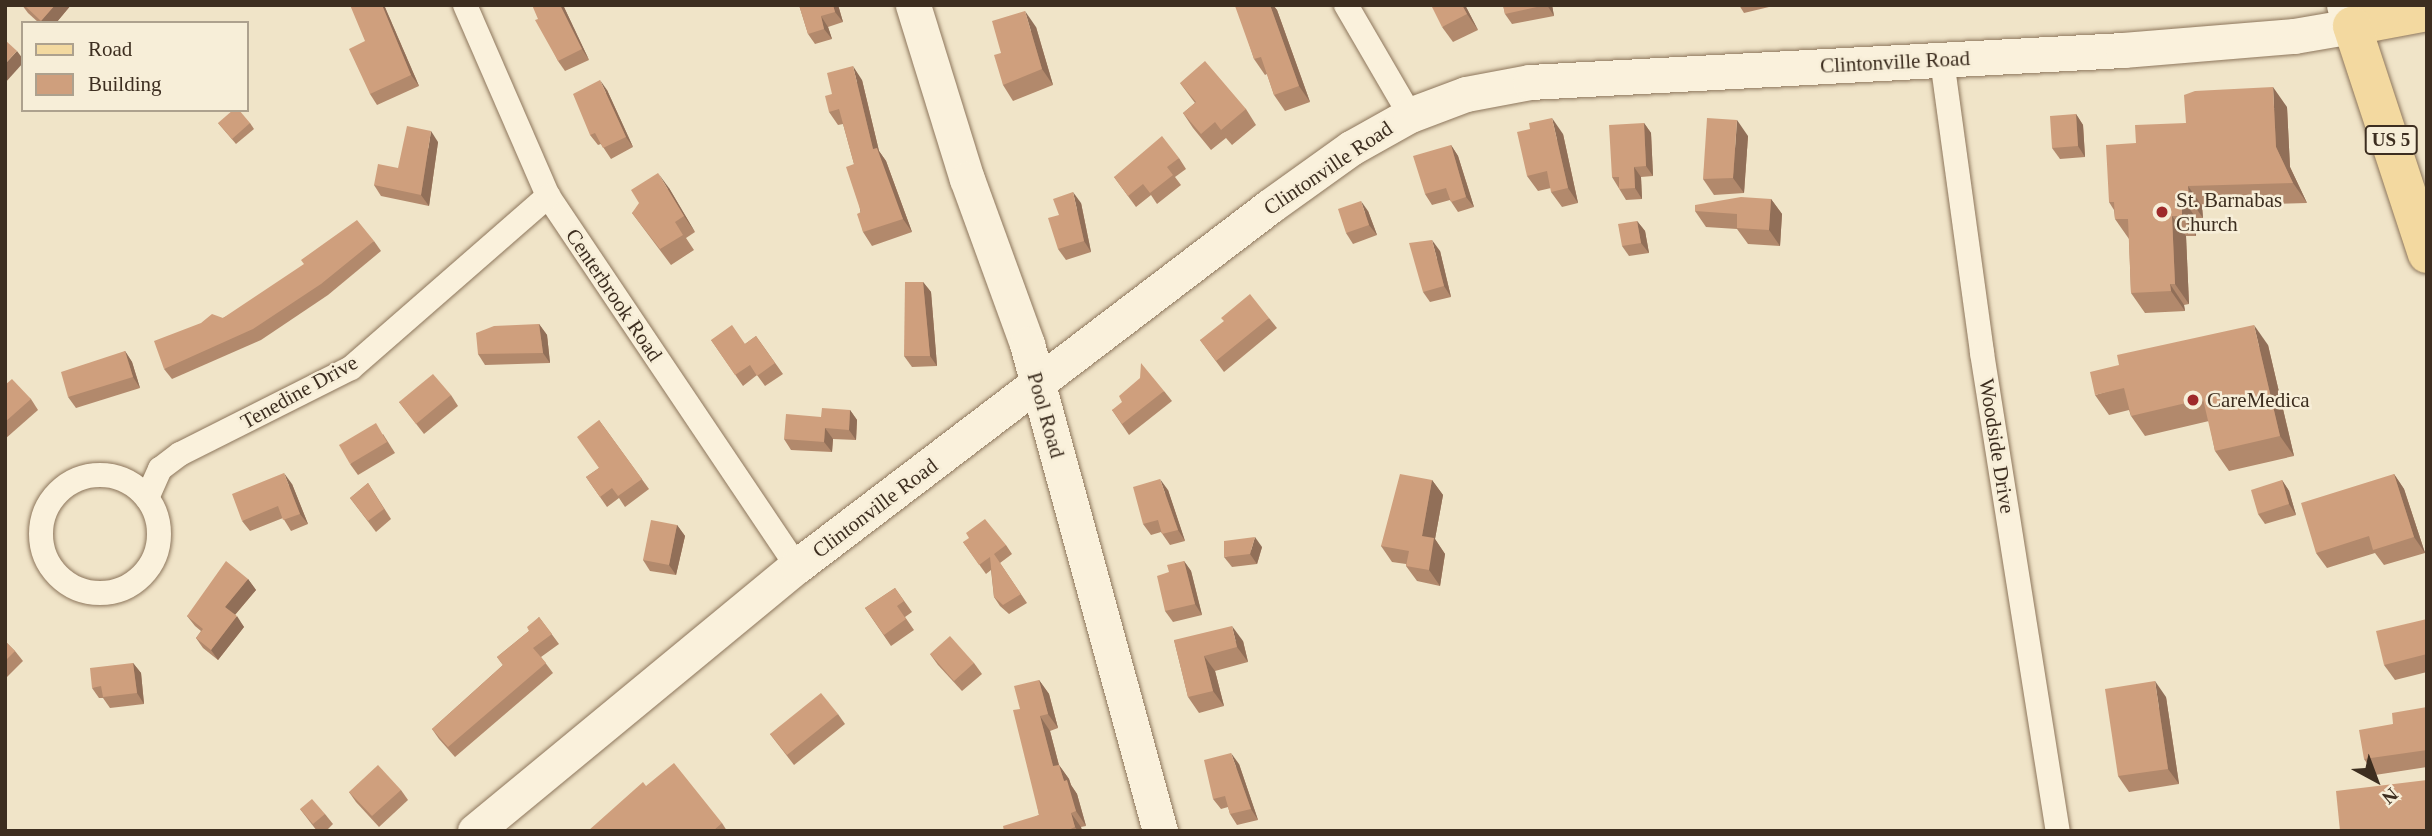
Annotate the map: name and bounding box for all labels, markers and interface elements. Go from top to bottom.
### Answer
legend [21,21,248,112]
text: Road [88,37,132,61]
street label: Clintonville Road [1819,45,1971,79]
text: Building [88,72,162,96]
street label: Clintonville Road [1259,116,1397,220]
road number: US 5 [2363,124,2419,156]
place label: St. Barnabas Church [2176,187,2282,237]
marker: St. Barnabas Church [2154,204,2170,220]
street label: Centerbrook Road [560,224,668,366]
street label: Tenedine Drive [236,350,362,434]
street label: Pool Road [1022,369,1070,461]
street label: Woodside Drive [1974,377,2020,515]
place label: CareMedica [2207,387,2310,413]
marker: CareMedica [2185,392,2201,408]
street label: Clintonville Road [808,453,942,563]
north arrow [2341,745,2411,815]
text: N [2378,784,2402,809]

